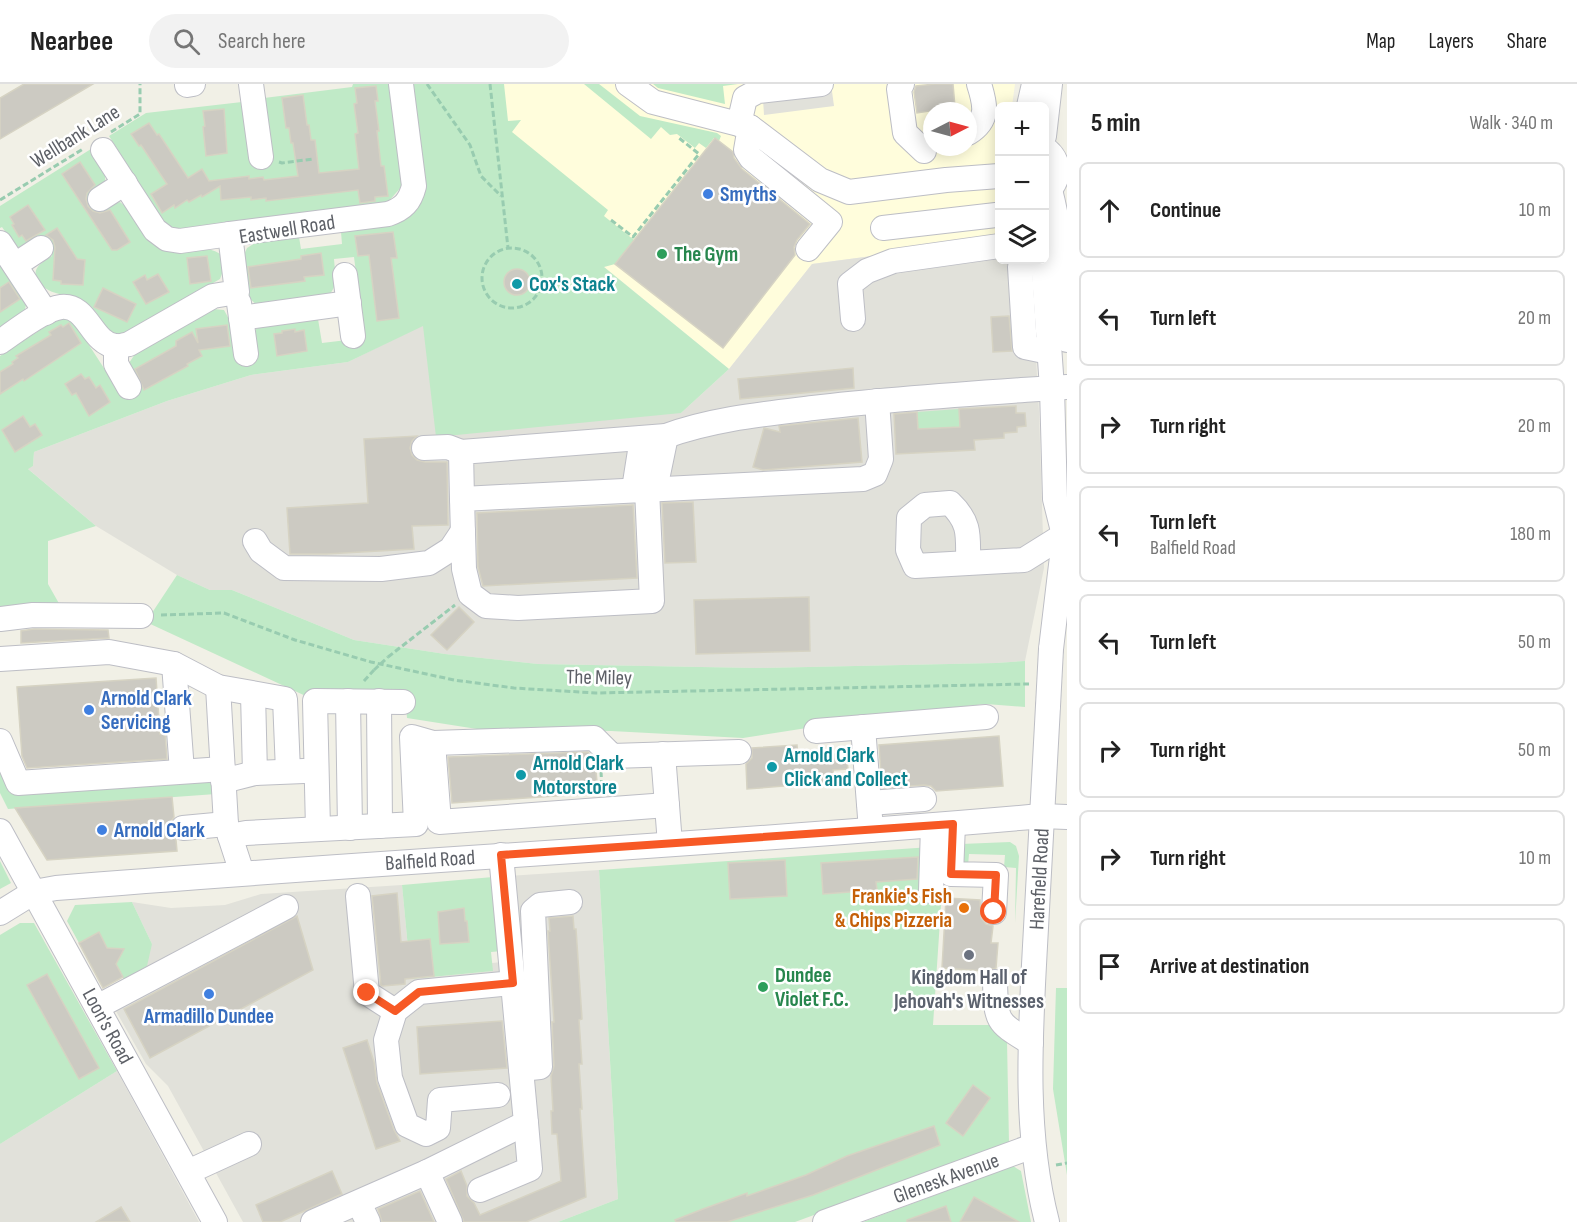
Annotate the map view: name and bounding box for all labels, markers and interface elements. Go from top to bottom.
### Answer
search box [149,14,569,68]
text: Nearbee [30,25,113,58]
icon: search [170,25,203,58]
text: Search here [218,28,306,55]
text: Map [1366,29,1395,54]
text: Layers [1428,29,1474,54]
text: Share [1507,29,1547,54]
street label: Wellbank Lane [26,99,124,174]
north arrow [923,102,977,156]
map controls [995,102,1049,264]
button: + [995,102,1049,156]
text: 5 min [1091,108,1141,139]
text: Walk · 340 m [1469,111,1553,135]
button: − [995,156,1049,210]
place label: Smyths [720,182,777,207]
marker: Smyths [701,187,715,201]
icon: ahead [1093,194,1126,227]
text: Continue [1150,197,1221,224]
text: 10 m [1519,198,1551,222]
street label: Eastwell Road [237,210,337,249]
button: layers [995,210,1049,264]
place label: The Gym [674,242,738,267]
marker: The Gym [655,247,669,261]
place label: Cox's Stack [529,272,615,297]
marker: Cox's Stack [510,277,524,291]
icon: left [1093,302,1126,335]
text: Turn left [1150,305,1216,332]
text: 20 m [1518,306,1551,330]
icon: right [1093,410,1126,443]
text: Turn right [1150,413,1226,440]
text: 20 m [1518,414,1551,438]
text: Turn left [1150,509,1216,536]
icon: left [1093,518,1126,551]
text: 180 m [1510,522,1551,546]
text: Balfield Road [1150,536,1236,560]
icon: left [1093,626,1126,659]
text: Turn left [1150,629,1216,656]
text: 50 m [1518,630,1551,654]
street label: The Miley [566,664,632,691]
place label: Arnold Clark Servicing [100,686,192,735]
marker: Arnold Clark Servicing [82,703,96,717]
icon: right [1093,734,1126,767]
text: Turn right [1150,737,1226,764]
text: 50 m [1518,738,1551,762]
place label: Arnold Clark Click and Collect [783,743,908,792]
place label: Arnold Clark Motorstore [532,751,624,800]
marker: Arnold Clark Click and Collect [765,760,779,774]
marker: Arnold Clark Motorstore [514,768,528,782]
place label: Arnold Clark [113,818,205,843]
marker: Arnold Clark [95,823,109,837]
street label: Harefield Road [1024,828,1055,930]
icon: right [1093,842,1126,875]
street label: Balfield Road [384,845,476,876]
text: Turn right [1150,845,1226,872]
text: 10 m [1519,846,1551,870]
place label: Frankie's Fish & Chips Pizzeria [835,884,952,933]
route start [980,898,1006,924]
marker: Frankie's Fish & Chips Pizzeria [957,901,971,915]
marker: Kingdom Hall of Jehovah's Witnesses [962,948,976,962]
icon: arrive [1093,950,1126,983]
text: Arrive at destination [1150,953,1309,980]
place label: Dundee Violet F.C. [775,963,849,1012]
place label: Kingdom Hall of Jehovah's Witnesses [893,965,1044,1014]
route end [353,979,379,1005]
marker: Dundee Violet F.C. [756,980,770,994]
street label: Loon's Road [77,984,138,1068]
marker: Armadillo Dundee [202,987,216,1001]
place label: Armadillo Dundee [143,1004,274,1029]
street label: Glenesk Avenue [890,1148,1002,1209]

